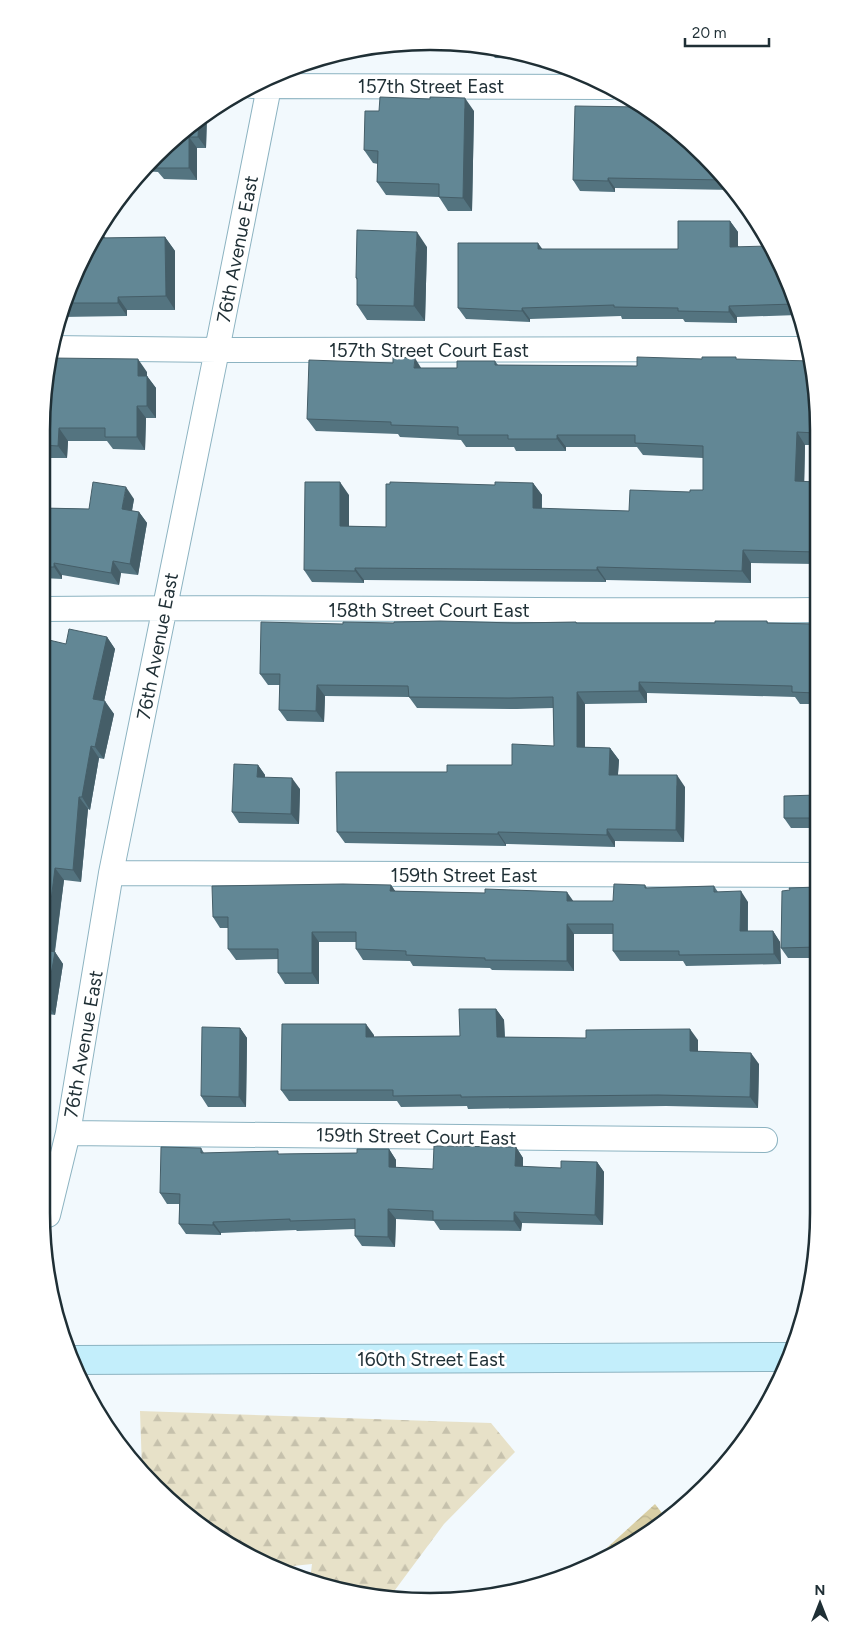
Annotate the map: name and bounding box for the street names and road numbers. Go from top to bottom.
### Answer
street label: 157th Street East [358,75,504,98]
street label: 76th Avenue East [212,174,263,325]
street label: 157th Street Court East [329,339,529,362]
street label: 76th Avenue East [132,571,183,722]
street label: 158th Street Court East [328,599,530,622]
street label: 159th Street East [391,864,537,887]
street label: 76th Avenue East [59,969,108,1120]
street label: 159th Street Court East [316,1123,516,1150]
street label: 160th Street East [357,1348,505,1371]

